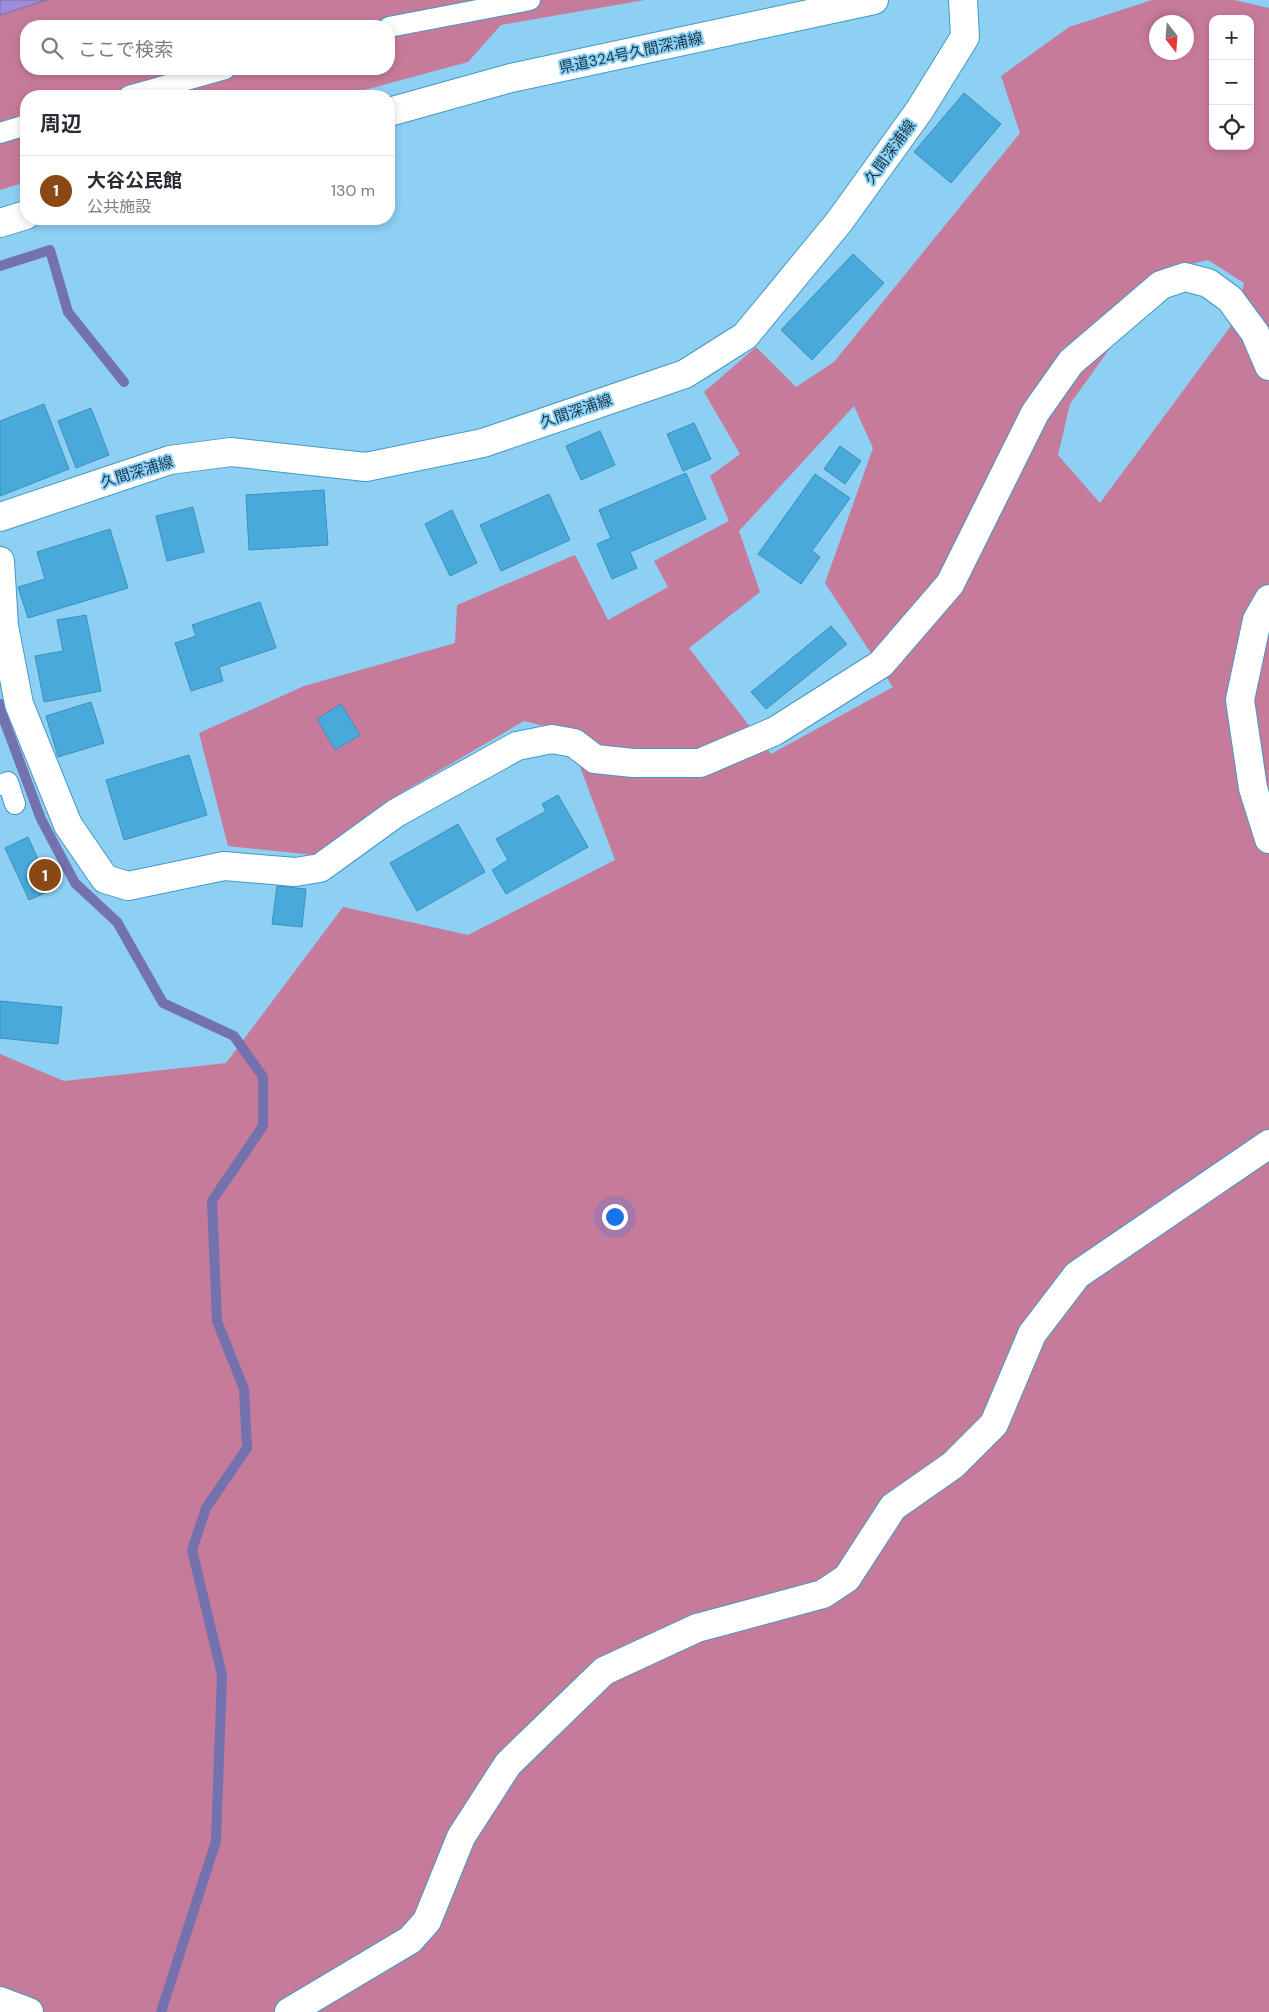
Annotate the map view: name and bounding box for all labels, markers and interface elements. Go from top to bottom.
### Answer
north arrow [1149,15,1194,60]
map controls [1209,15,1254,150]
button: + [1209,15,1254,60]
search box [20,20,395,75]
street label: 県道324号久間深浦線 [557,28,705,78]
icon: search [38,34,66,62]
text: ここで検索 [78,37,173,62]
button: − [1209,60,1254,105]
button: locate [1209,105,1254,150]
text: 周辺 [40,110,82,138]
street label: 久間深浦線 [860,116,920,188]
text: 大谷公民館 [87,168,182,193]
text: 1 [53,180,59,201]
text: 130 m [331,180,375,201]
text: 公共施設 [87,196,151,217]
street label: 久間深浦線 [537,389,615,433]
street label: 久間深浦線 [98,451,176,493]
pin: 1 [29,856,61,894]
your location [602,1204,628,1230]

